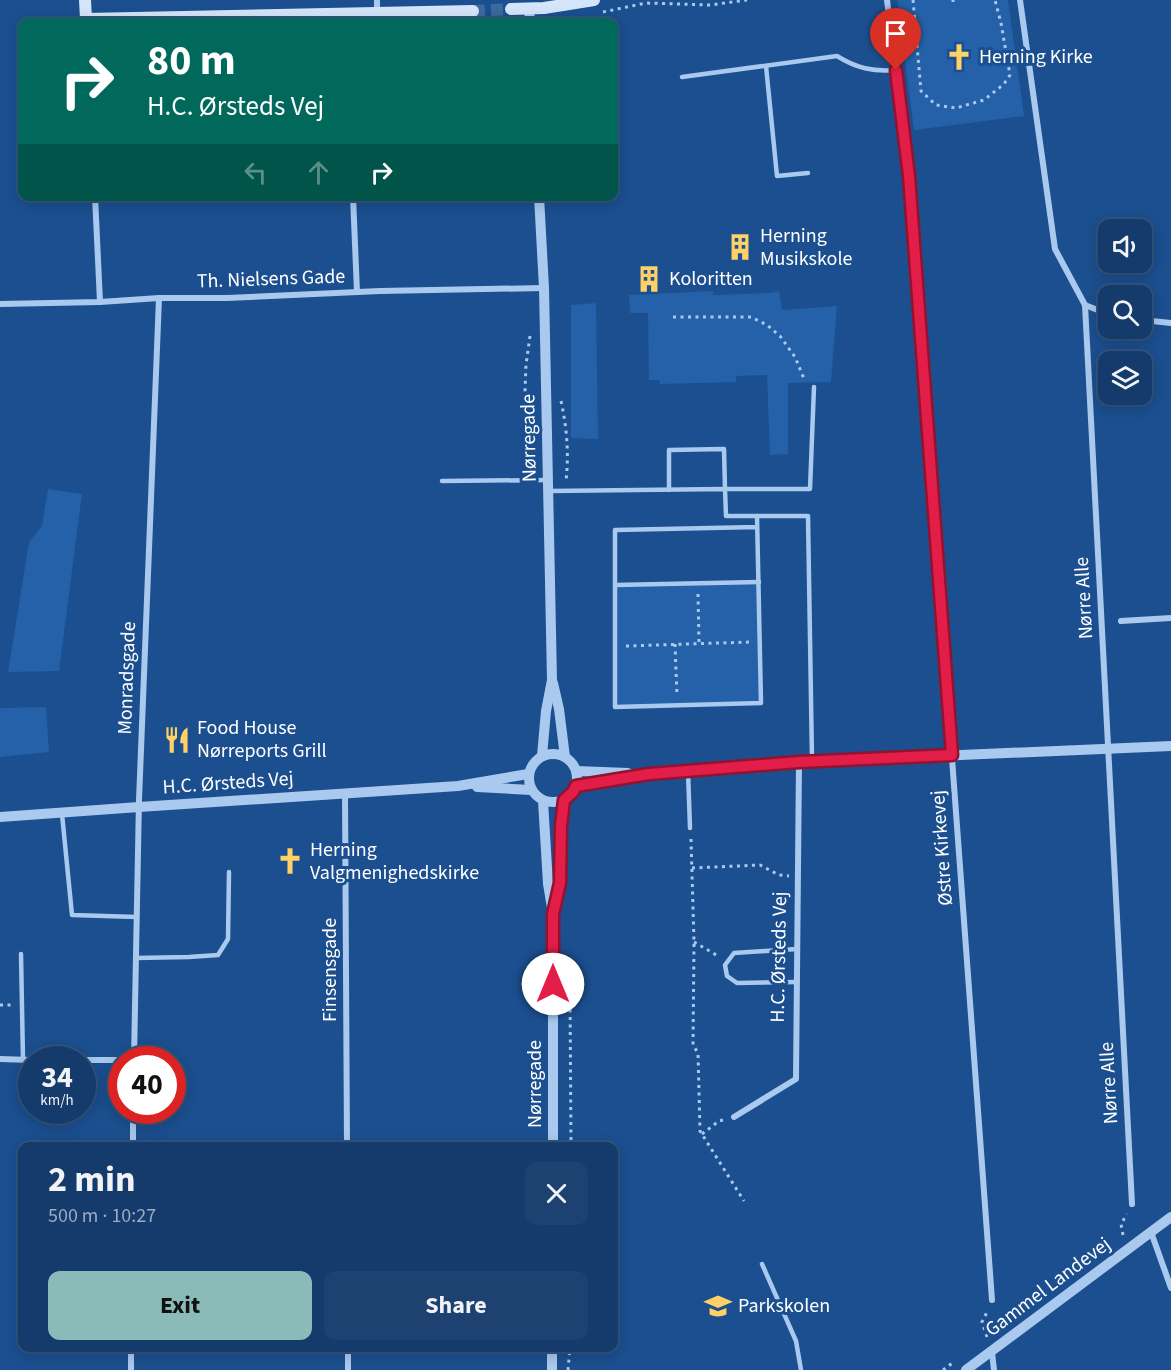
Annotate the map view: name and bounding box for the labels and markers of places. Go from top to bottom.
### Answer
pin [870,8,921,70]
church icon: Herning Kirke [944,42,974,72]
place label: Herning Kirke [979,43,1093,71]
place label: Herning Musikskole [760,222,852,273]
building icon: Herning Musikskole [725,232,755,262]
building icon: Koloritten [634,264,664,294]
place label: Koloritten [669,265,753,293]
place label: Food House Nørreports Grill [197,714,327,765]
restaurant icon: Food House Nørreports Grill [162,725,192,755]
place label: Herning Valgmenighedskirke [310,836,479,887]
church icon: Herning Valgmenighedskirke [275,846,305,876]
school or university icon: Parkskolen [703,1291,733,1321]
place label: Parkskolen [738,1292,830,1320]

